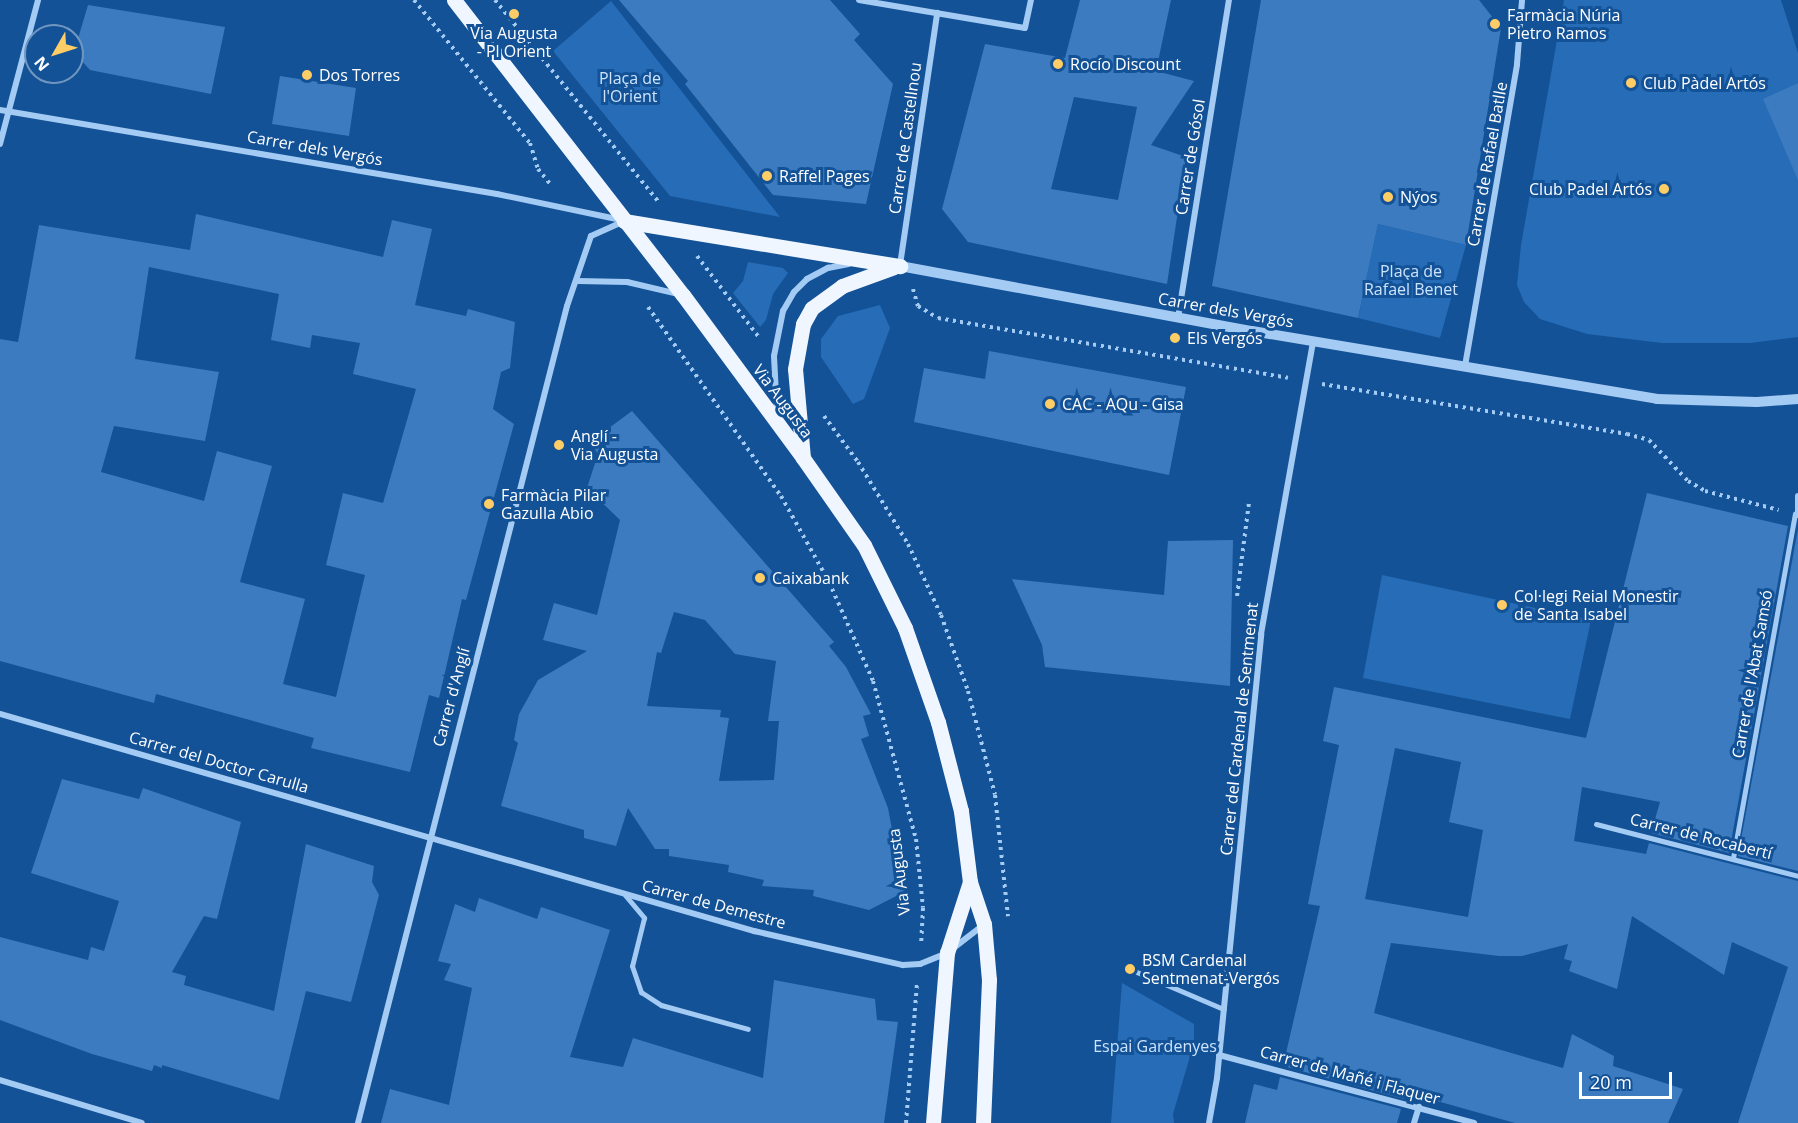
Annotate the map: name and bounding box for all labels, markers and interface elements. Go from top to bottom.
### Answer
place label: Farmàcia Núria Pietro Ramos [1507,5,1620,43]
marker: Via Augusta - Pl Orient [507,7,521,21]
marker: Farmàcia Núria Pietro Ramos [1488,17,1502,31]
place label: Via Augusta - Pl Orient [470,23,558,61]
north arrow [24,24,84,84]
text: N [29,52,54,76]
place label: Rocío Discount [1070,54,1181,74]
marker: Rocío Discount [1051,57,1065,71]
street label: Carrer de Castellnou [885,61,925,215]
place label: Dos Torres [319,65,400,85]
marker: Dos Torres [300,68,314,82]
park label: Plaça de l'Orient [599,68,661,106]
place label: Club Pàdel Artós [1643,73,1766,93]
marker: Club Pàdel Artós [1624,76,1638,90]
street label: Carrer de Rafael Batlle [1463,80,1511,248]
street label: Carrer de Gósol [1171,98,1209,216]
street label: Carrer dels Vergós [246,127,384,169]
place label: Raffel Pages [779,166,870,186]
marker: Raffel Pages [760,169,774,183]
place label: Club Padel Artós [1529,179,1652,199]
marker: Club Padel Artós [1657,182,1671,196]
place label: Nýos [1400,187,1437,207]
marker: Nýos [1381,190,1395,204]
park label: Plaça de Rafael Benet [1364,261,1458,299]
street label: Carrer dels Vergós [1157,289,1295,331]
place label: Els Vergós [1187,328,1263,348]
marker: Els Vergós [1168,331,1182,345]
street label: Via Augusta [749,360,817,442]
place label: CAC - AQu - Gisa [1062,394,1184,414]
marker: CAC - AQu - Gisa [1043,397,1057,411]
place label: Anglí - Via Augusta [571,426,658,464]
marker: Anglí - Via Augusta [552,438,566,452]
place label: Farmàcia Pilar Gazulla Abio [501,485,606,523]
marker: Farmàcia Pilar Gazulla Abio [482,497,496,511]
place label: Caixabank [772,568,849,588]
marker: Caixabank [753,571,767,585]
place label: Col·legi Reial Monestir de Santa Isabel [1514,586,1679,624]
street label: Carrer de l'Abat Samsó [1728,588,1776,760]
marker: Col·legi Reial Monestir de Santa Isabel [1495,598,1509,612]
street label: Carrer del Cardenal de Sentmenat [1216,602,1262,856]
street label: Carrer d'Anglí [429,645,473,749]
street label: Carrer del Doctor Carulla [127,727,311,797]
street label: Carrer de Rocabertí [1628,809,1774,863]
street label: Via Augusta [884,828,914,916]
street label: Carrer de Demestre [640,876,788,932]
place label: BSM Cardenal Sentmenat-Vergós [1142,950,1280,988]
marker: BSM Cardenal Sentmenat-Vergós [1123,962,1137,976]
park label: Espai Gardenyes [1093,1036,1217,1056]
street label: Carrer de Mañé i Flaquer [1258,1042,1442,1108]
scale bar [1582,1060,1675,1098]
text: 20 m [1590,1070,1632,1094]

